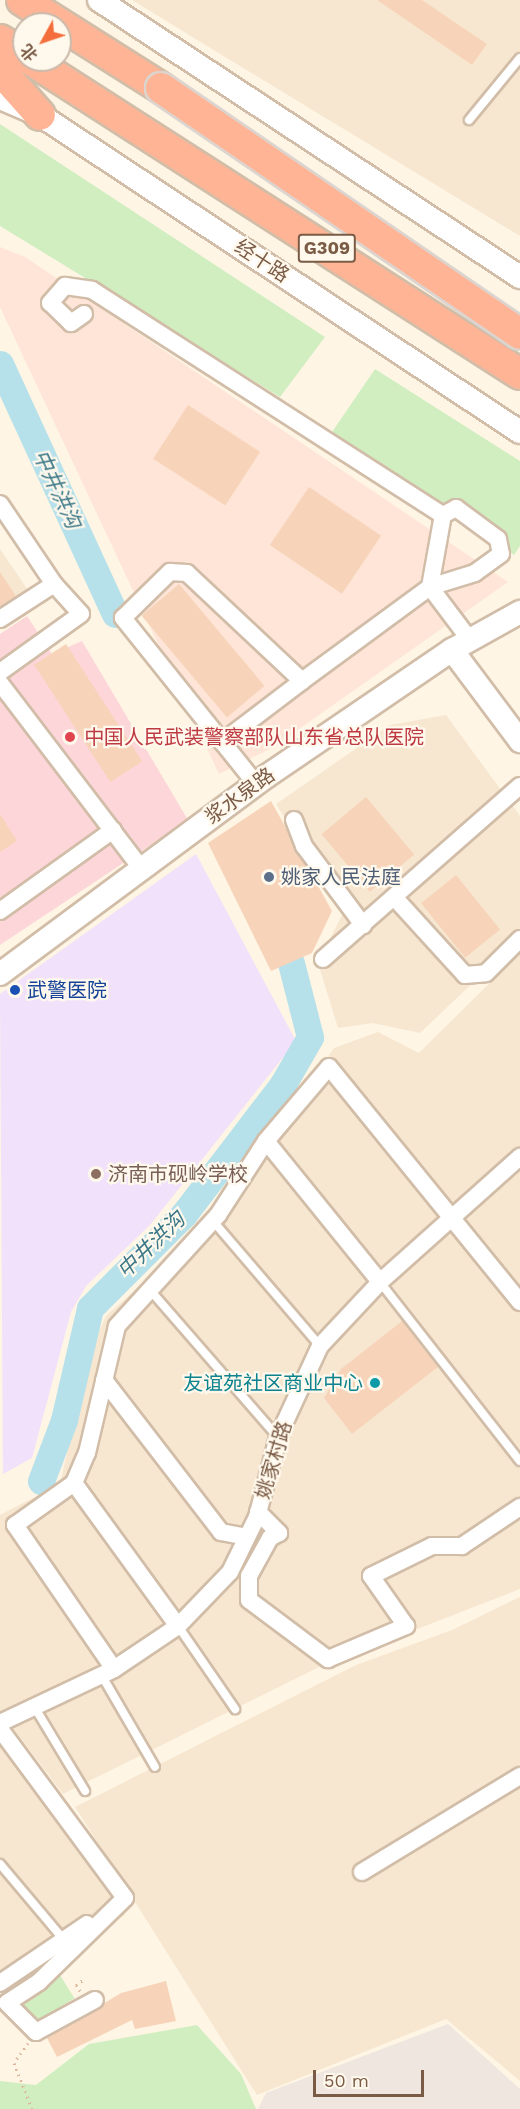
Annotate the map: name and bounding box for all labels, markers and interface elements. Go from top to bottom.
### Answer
north arrow [12,12,72,72]
text: 北 [17,40,42,65]
road number: G309 [297,233,357,263]
street label: 经十路 [230,235,294,287]
water label: 中井洪沟 [28,446,86,532]
place label: 中国人民武装警察部队山东省总队医院 [84,725,424,749]
marker: 中国人民武装警察部队山东省总队医院 [61,728,79,746]
street label: 浆水泉路 [201,763,279,829]
place label: 姚家人民法庭 [281,865,401,889]
marker: 姚家人民法庭 [262,870,276,884]
place label: 武警医院 [27,978,107,1002]
marker: 武警医院 [8,983,22,997]
place label: 济南市砚岭学校 [108,1162,248,1186]
marker: 济南市砚岭学校 [89,1167,103,1181]
water label: 中井洪沟 [112,1207,190,1283]
place label: 友谊苑社区商业中心 [183,1371,363,1395]
marker: 友谊苑社区商业中心 [368,1376,382,1390]
street label: 姚家村路 [251,1418,297,1502]
scale bar [316,2058,427,2096]
text: 50 m [324,2070,369,2091]

